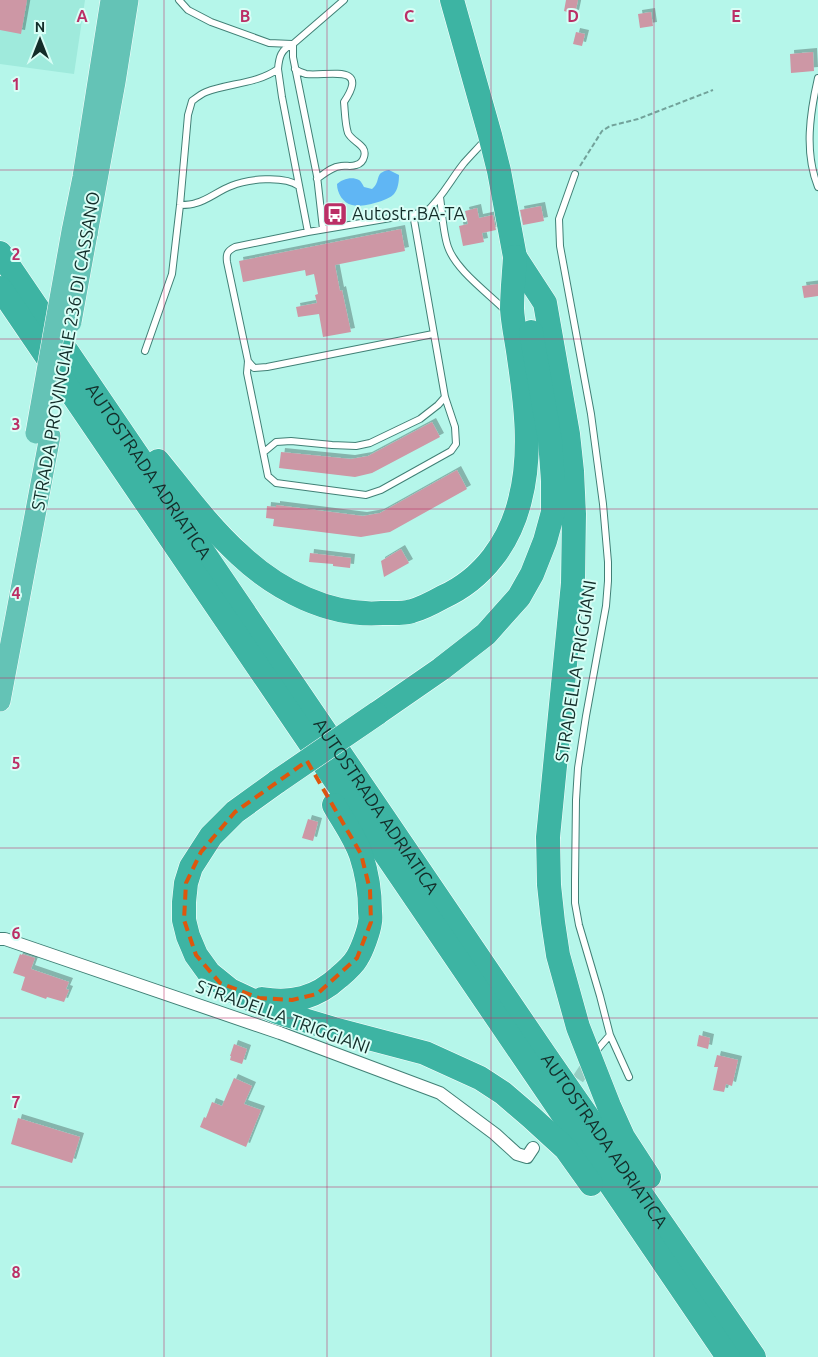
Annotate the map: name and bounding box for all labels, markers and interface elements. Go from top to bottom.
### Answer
text: A [76,7,88,25]
text: B [240,7,250,25]
text: C [404,7,414,25]
text: D [567,7,579,25]
text: E [731,7,741,25]
north arrow [15,15,65,65]
text: N [35,19,45,35]
text: 1 [11,75,21,93]
street label: STRADA PROVINCIALE 236 DI CASSANO [27,190,103,512]
bus stop icon: Autostr.BA-TA [322,201,348,227]
place label: Autostr.BA-TA [352,203,465,223]
text: 2 [11,245,21,263]
street label: AUTOSTRADA ADRIATICA [83,379,216,563]
text: 3 [11,415,21,433]
street label: STRADELLA TRIGGIANI [551,579,599,763]
text: 4 [11,584,21,602]
street label: AUTOSTRADA ADRIATICA [310,714,444,898]
text: 5 [11,754,21,772]
text: 6 [11,924,21,942]
street label: STRADELLA TRIGGIANI [194,975,373,1057]
street label: AUTOSTRADA ADRIATICA [538,1049,673,1232]
text: 7 [11,1093,21,1111]
text: 8 [11,1263,21,1281]

